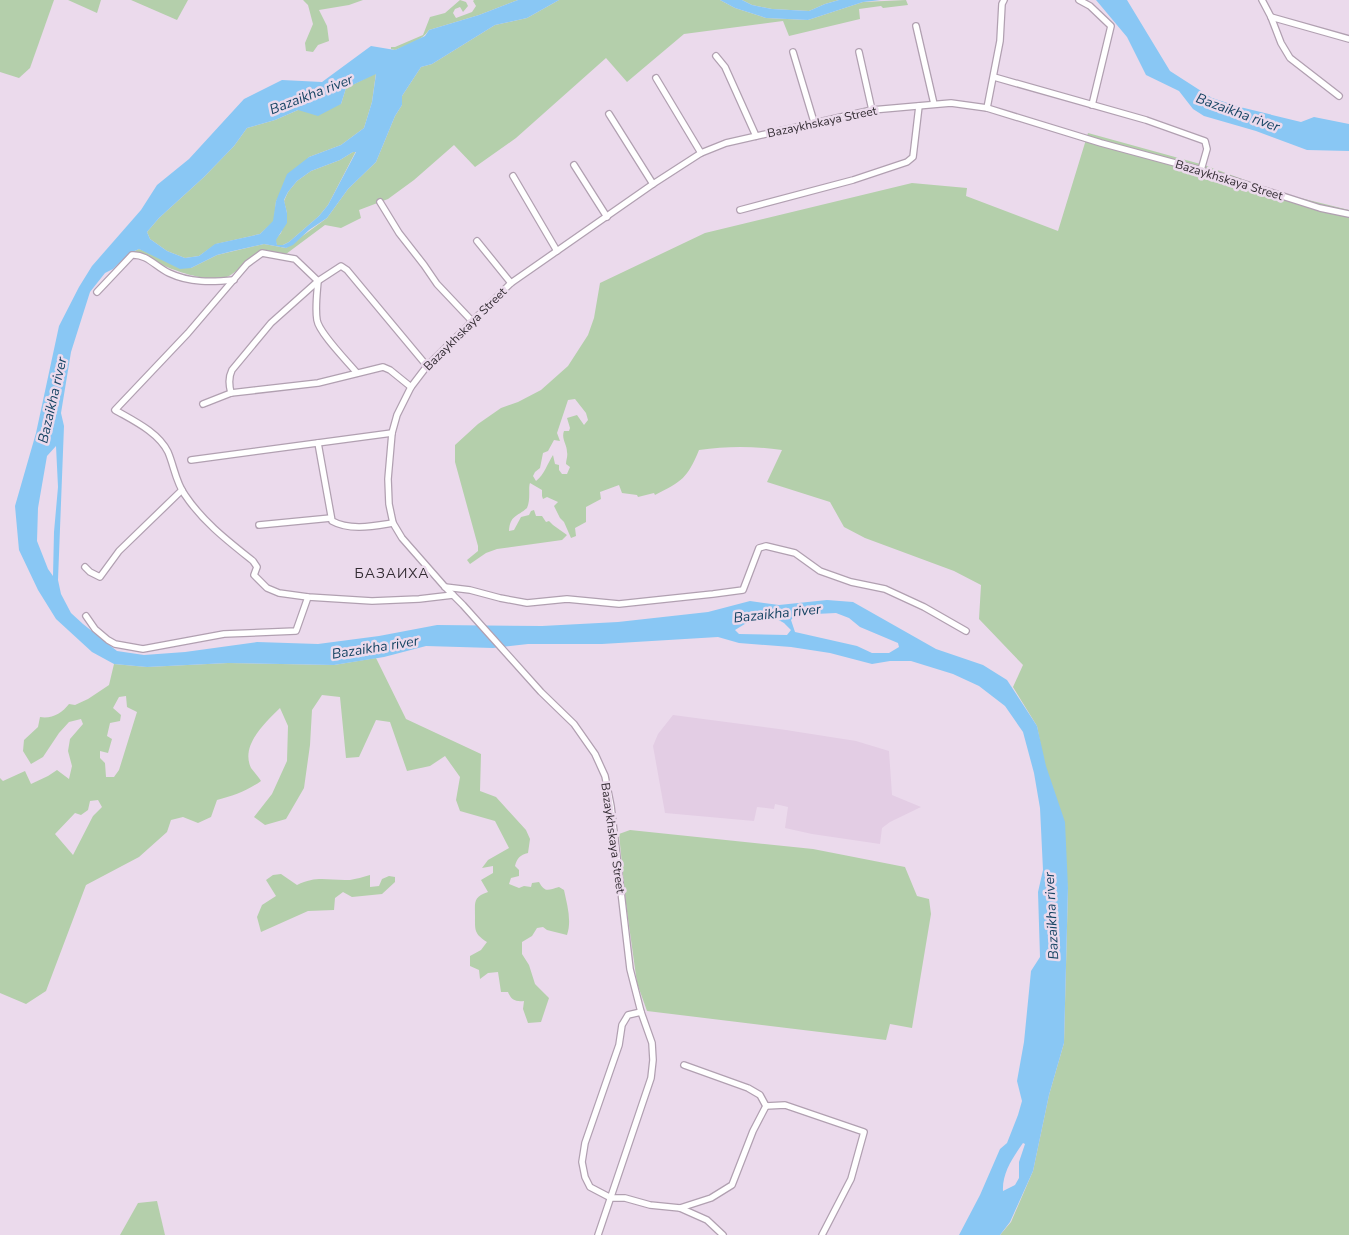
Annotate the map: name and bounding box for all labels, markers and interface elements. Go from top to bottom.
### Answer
water label: Bazaikha river [267,70,356,119]
water label: Bazaikha river [1193,89,1283,137]
street label: Bazaykhskaya Street [766,102,879,141]
street label: Bazaykhskaya Street [1173,156,1285,204]
street label: Bazaykhskaya Street [420,283,511,374]
water label: Bazaikha river [33,354,72,445]
district label: БАЗАИХА [355,564,429,583]
water label: Bazaikha river [732,599,823,628]
water label: Bazaikha river [330,631,421,664]
street label: Bazaykhskaya Street [597,782,629,895]
water label: Bazaikha river [1040,871,1063,960]

